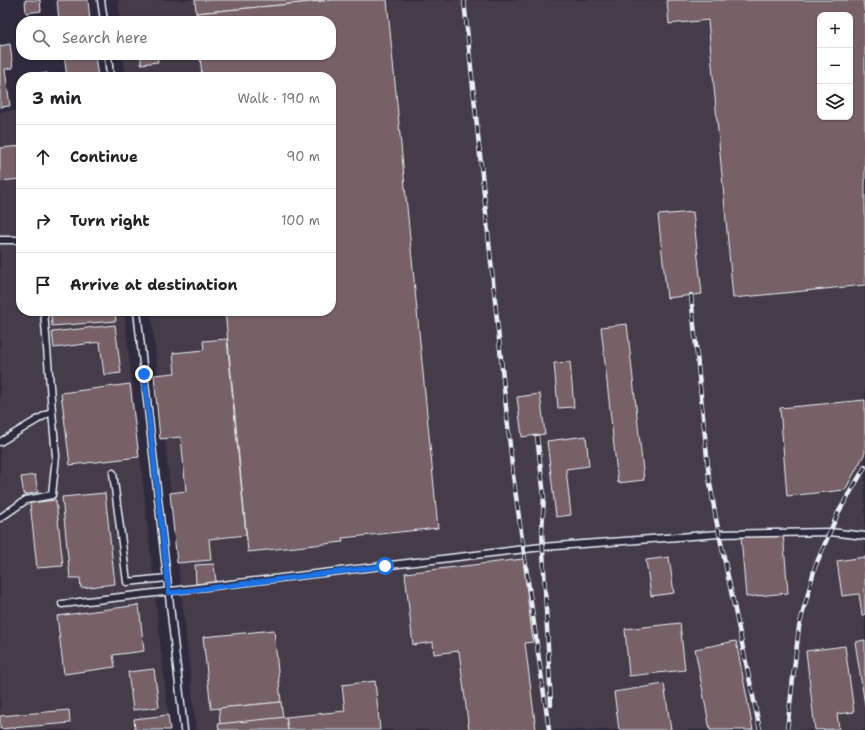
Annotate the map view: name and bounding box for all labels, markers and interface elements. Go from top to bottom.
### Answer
map controls [817,12,853,120]
button: + [817,12,853,48]
search box [16,16,336,60]
icon: search [30,27,52,49]
text: Search here [62,28,148,48]
button: − [817,48,853,84]
button: layers [817,84,853,120]
text: 3 min [32,87,82,109]
text: Walk · 190 m [238,90,320,107]
icon: ahead [32,146,54,168]
text: Continue [70,147,138,167]
text: 90 m [286,148,320,165]
icon: right [32,210,54,232]
text: Turn right [70,211,150,231]
text: 100 m [281,212,320,229]
icon: arrive [32,274,54,296]
text: Arrive at destination [70,275,238,295]
route end [135,365,153,383]
route start [376,557,394,575]

